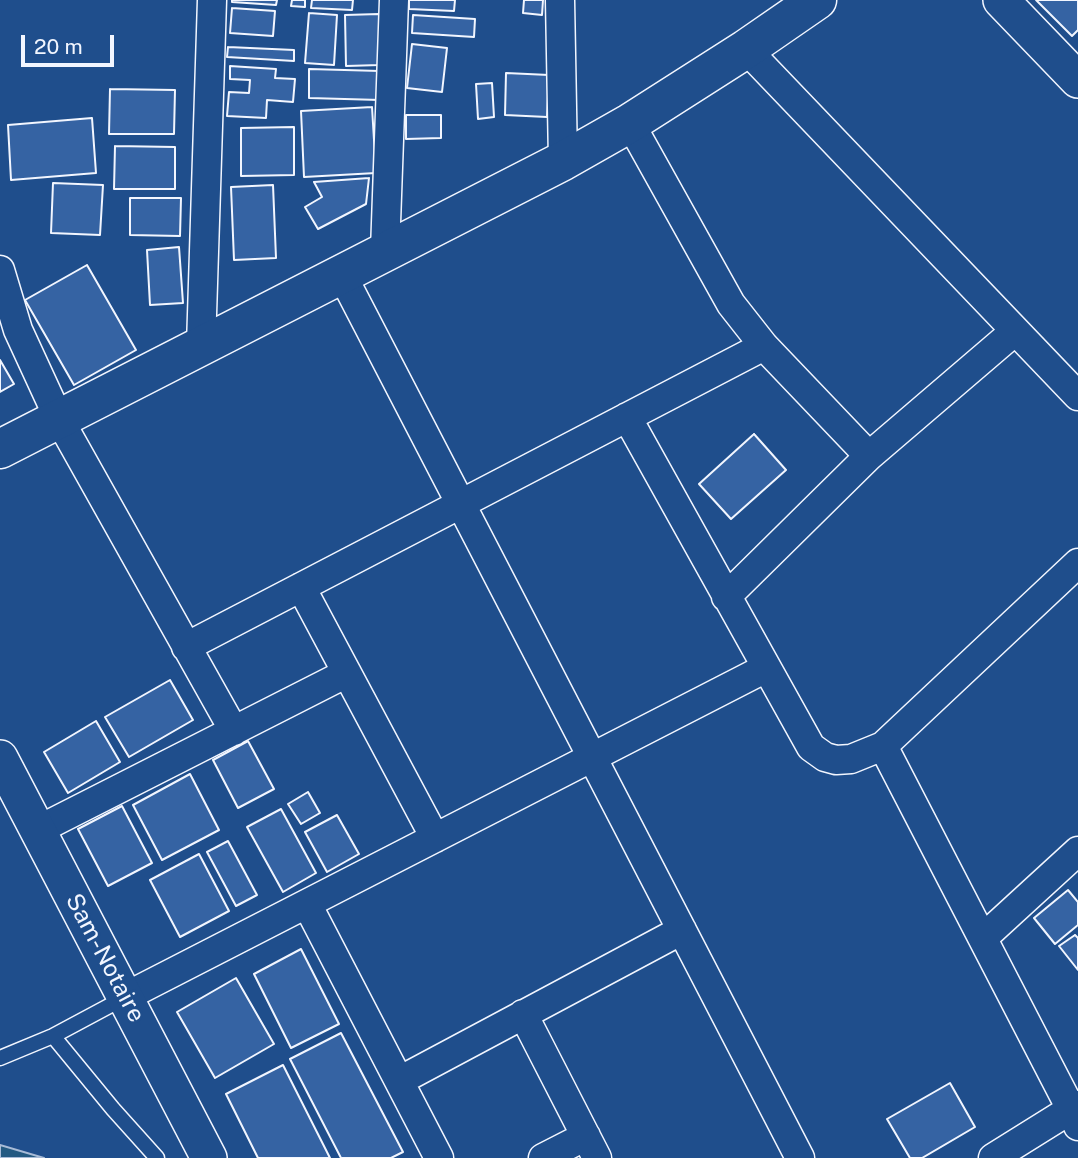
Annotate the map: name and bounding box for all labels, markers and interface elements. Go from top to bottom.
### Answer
scale bar [24,21,117,65]
text: 20 m [34,34,83,59]
street label: Sam-Notaire [59,889,151,1027]

